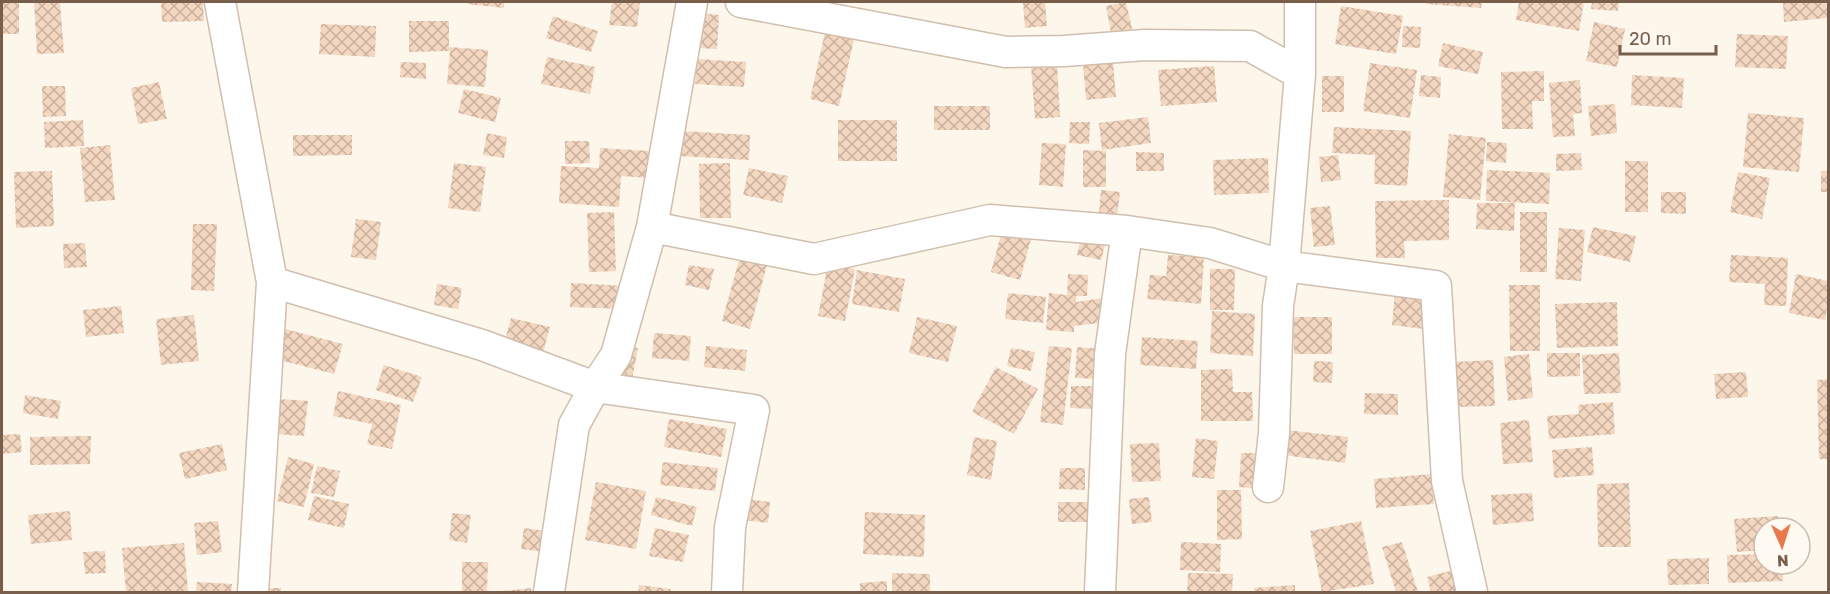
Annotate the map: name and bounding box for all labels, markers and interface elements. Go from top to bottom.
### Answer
scale bar [1620,18,1716,56]
text: 20 m [1629,28,1671,50]
north arrow [1752,516,1812,576]
text: N [1777,551,1789,570]

